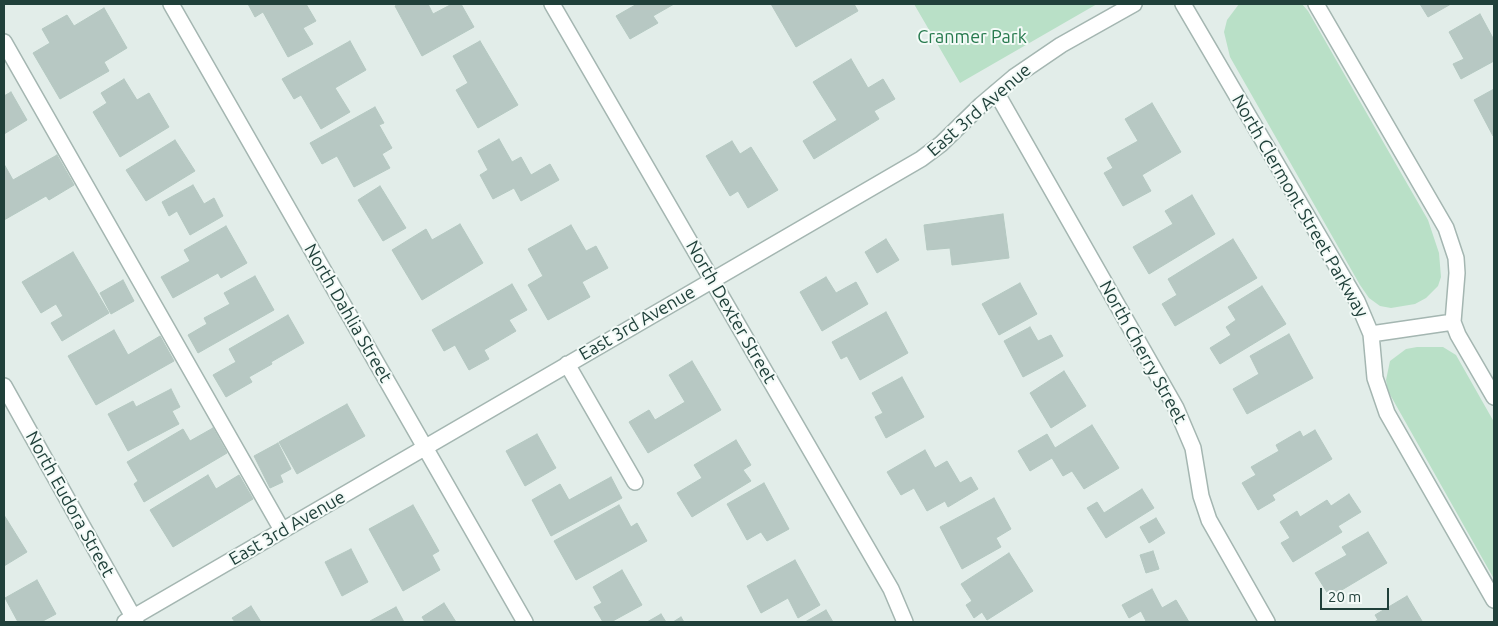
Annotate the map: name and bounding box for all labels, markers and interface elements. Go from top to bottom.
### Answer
park label: Cranmer Park [917,26,1027,48]
street label: East 3rd Avenue [923,59,1035,161]
street label: North Clermont Street Parkway [1227,91,1373,321]
street label: North Dexter Street [681,237,781,387]
street label: North Dahlia Street [299,240,397,386]
street label: North Cherry Street [1095,277,1191,427]
street label: East 3rd Avenue [575,281,699,365]
street label: North Eudora Street [21,427,119,581]
street label: East 3rd Avenue [225,486,349,570]
scale bar [1323,578,1392,610]
text: 20 m [1328,588,1361,605]

